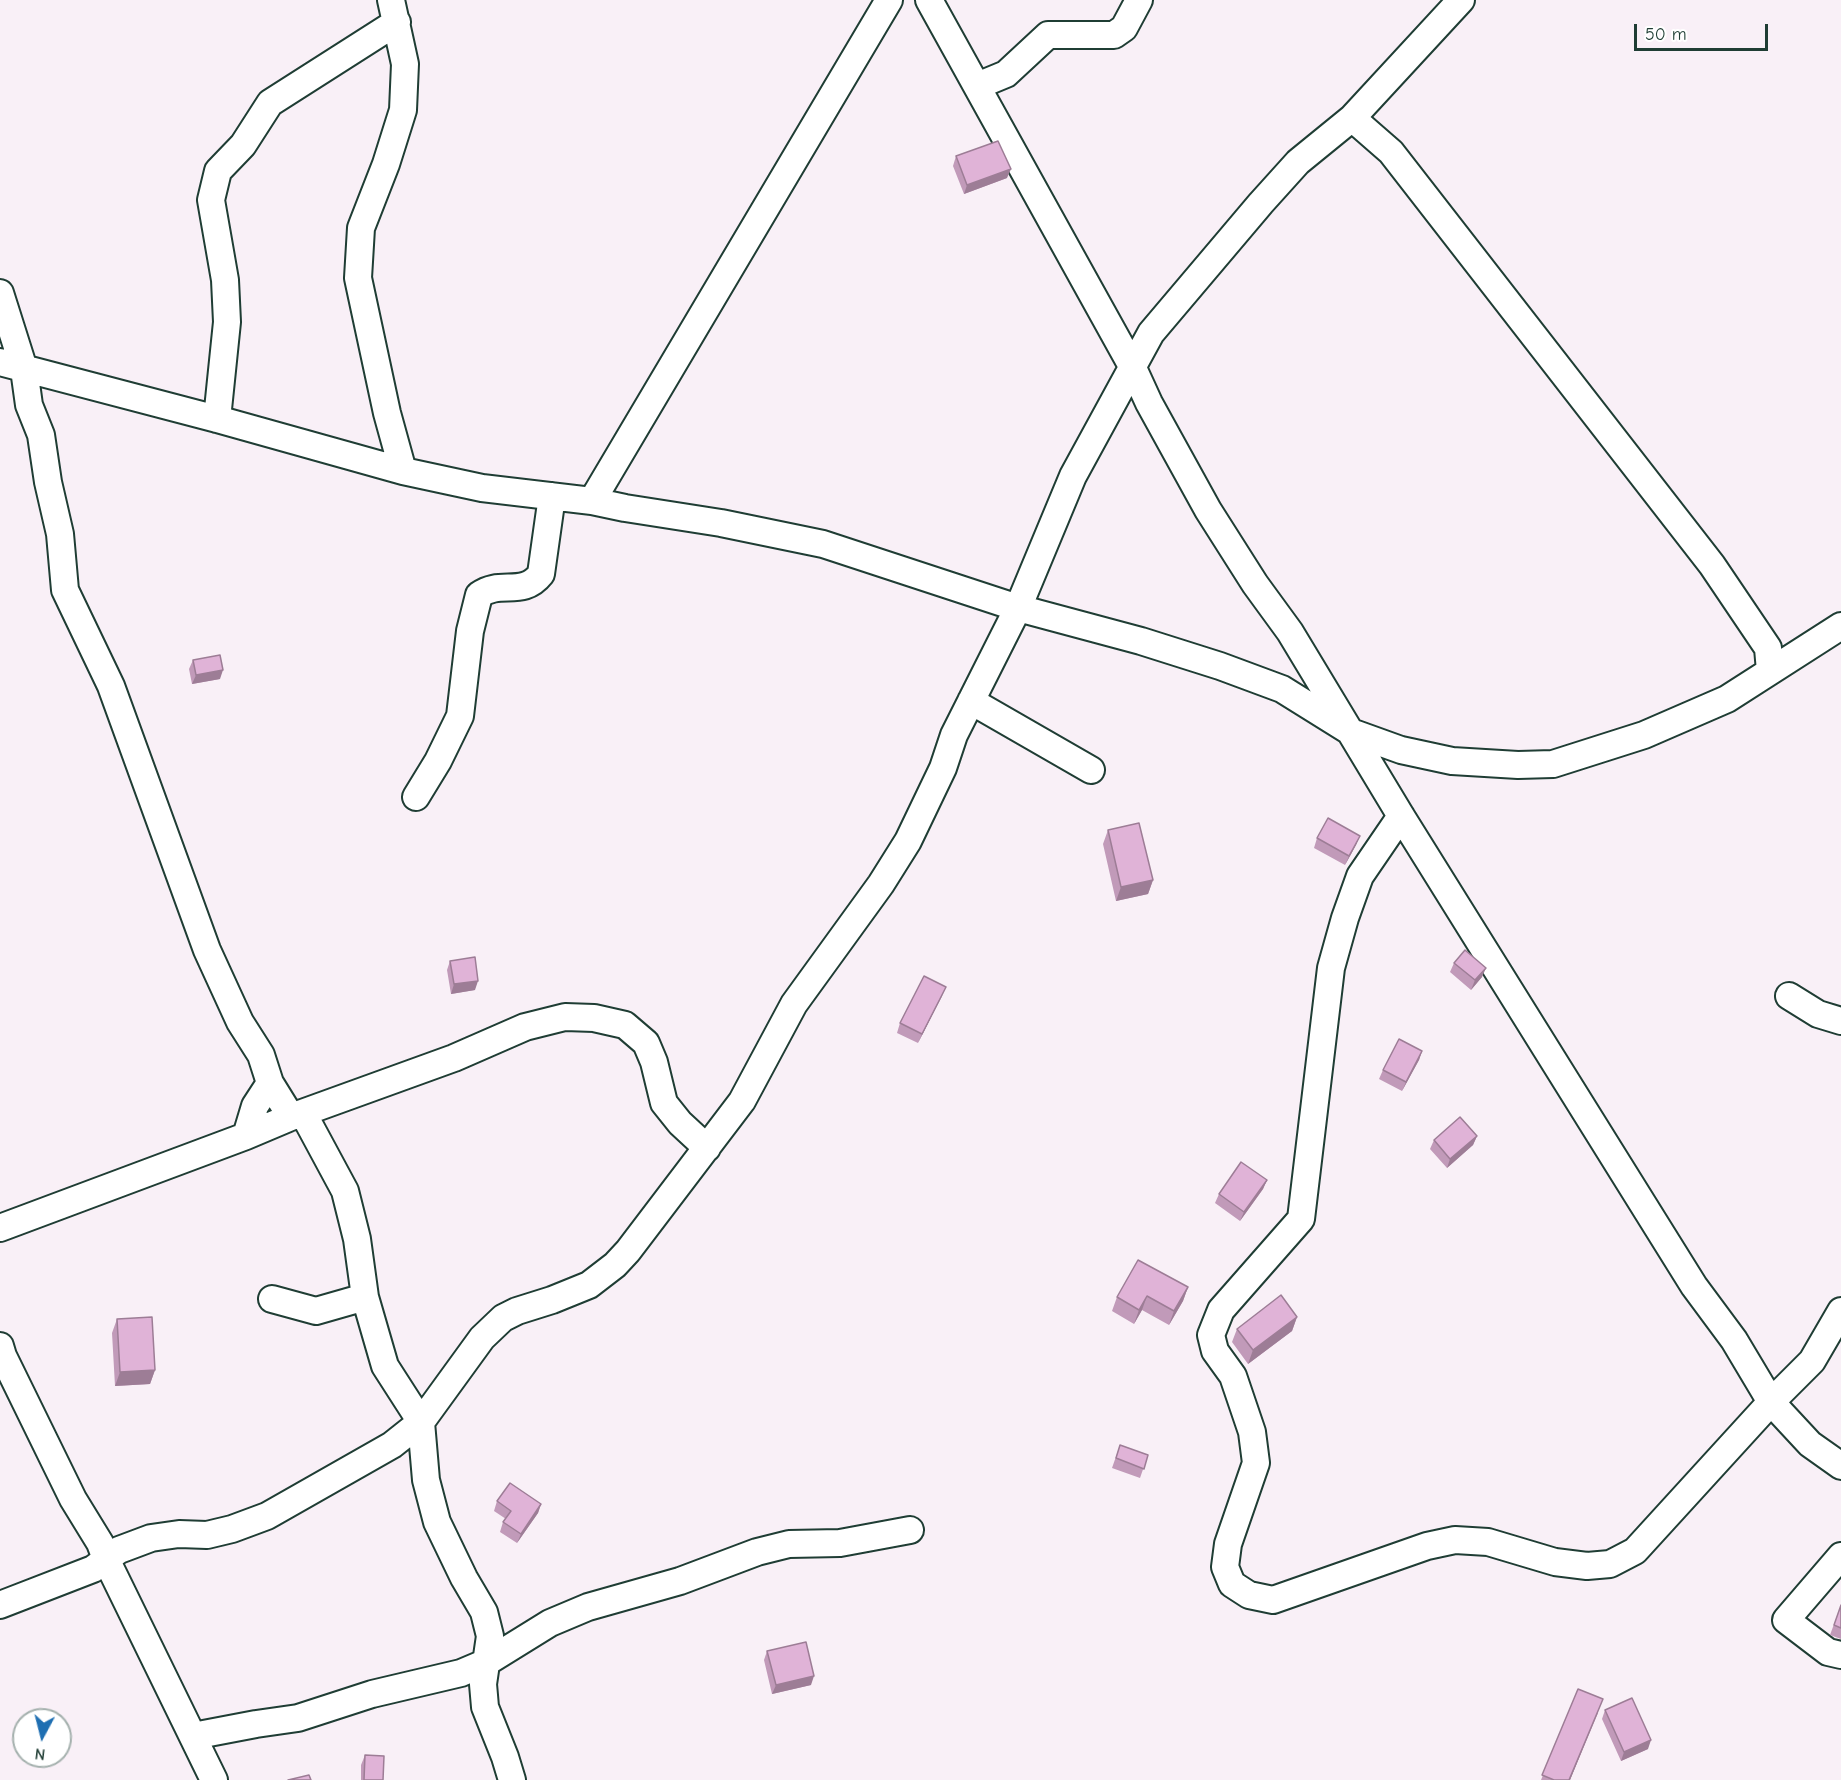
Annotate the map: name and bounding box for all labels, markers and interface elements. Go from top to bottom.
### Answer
scale bar [1637,12,1770,50]
text: 50 m [1645,24,1687,45]
north arrow [12,1708,72,1768]
text: N [34,1744,46,1763]

